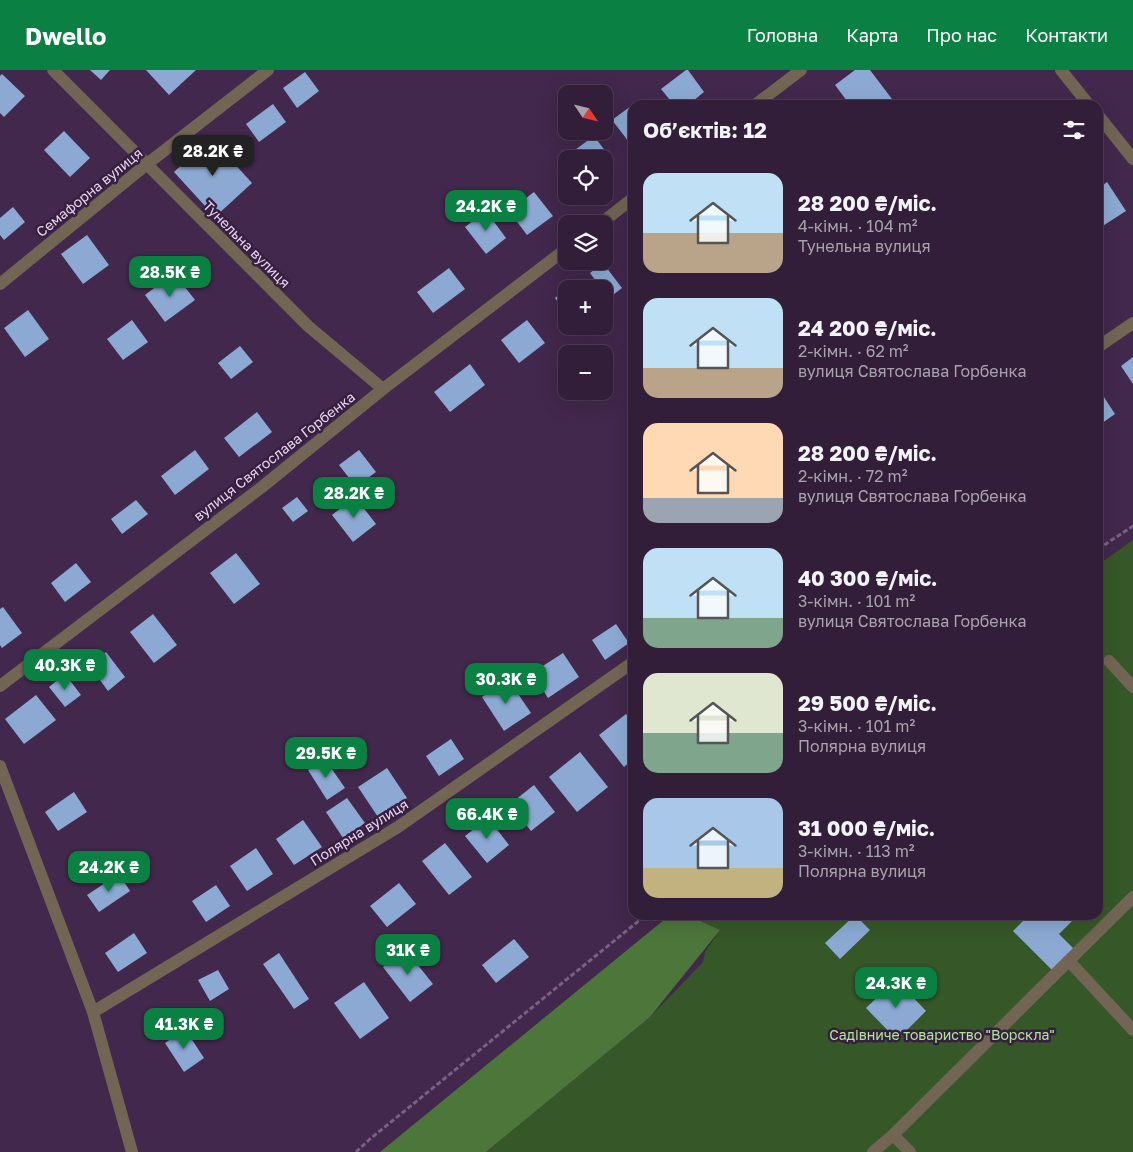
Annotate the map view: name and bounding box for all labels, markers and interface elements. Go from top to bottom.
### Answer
text: Dwello [25,21,106,50]
text: Головна [747,24,818,46]
text: Карта [846,24,898,46]
text: Про нас [926,24,997,46]
text: Контакти [1025,24,1108,46]
north arrow [558,85,612,140]
map controls [558,85,613,400]
icon: filters [1060,116,1088,144]
text: Об’єктів: 12 [643,117,767,143]
pin: 28.2K ₴ [167,134,259,177]
text: 28.2K ₴ [183,141,243,161]
street label: Семафорна вулиця [32,144,146,240]
button: locate [558,150,613,205]
pin: 24.2K ₴ [440,190,532,232]
text: 28 200 ₴/міс. [798,190,937,216]
icon: home [683,193,743,253]
text: 24.2K ₴ [456,196,516,216]
street label: Тунельна вулиця [200,197,294,291]
button: layers [558,215,613,270]
text: 4-кімн. · 104 m² [798,216,918,236]
text: Тунельна вулиця [798,236,931,256]
pin: 28.5K ₴ [124,256,216,298]
text: 28.5K ₴ [140,262,200,282]
button: + [558,280,613,335]
text: 24 200 ₴/міс. [798,315,937,341]
icon: home [683,318,743,378]
text: 2-кімн. · 62 m² [798,341,909,361]
button: − [558,345,613,400]
text: вулиця Святослава Горбенка [798,361,1026,381]
street label: вулиця Святослава Горбенка [190,388,358,524]
text: 28 200 ₴/міс. [798,440,937,466]
icon: home [683,443,743,503]
text: 2-кімн. · 72 m² [798,466,907,486]
pin: 28.2K ₴ [308,476,400,519]
text: 28.2K ₴ [324,483,384,503]
text: вулиця Святослава Горбенка [798,486,1026,506]
text: 40 300 ₴/міс. [798,565,938,591]
icon: home [683,568,743,628]
text: 3-кімн. · 101 m² [798,591,915,611]
text: вулиця Святослава Горбенка [798,611,1026,631]
pin: 40.3K ₴ [19,648,111,691]
text: 40.3K ₴ [35,655,95,675]
pin: 30.3K ₴ [460,662,552,705]
text: 30.3K ₴ [476,669,536,689]
text: 29 500 ₴/міс. [798,690,937,716]
icon: home [683,693,743,753]
text: 3-кімн. · 101 m² [798,716,915,736]
pin: 29.5K ₴ [280,736,372,779]
text: Полярна вулиця [798,736,926,756]
text: 29.5K ₴ [296,743,356,763]
street label: Полярна вулиця [307,795,411,869]
pin: 66.4K ₴ [441,798,533,840]
text: 66.4K ₴ [457,804,517,824]
text: 31 000 ₴/міс. [798,815,935,841]
icon: home [683,818,743,878]
text: 3-кімн. · 113 m² [798,841,915,861]
pin: 24.2K ₴ [63,850,155,893]
text: 24.2K ₴ [79,857,139,877]
text: Полярна вулиця [798,861,926,881]
pin: 31K ₴ [373,934,443,976]
text: 31K ₴ [386,940,430,960]
pin: 24.3K ₴ [850,966,942,1009]
text: 24.3K ₴ [866,973,926,993]
pin: 41.3K ₴ [138,1008,230,1050]
text: 41.3K ₴ [155,1014,213,1034]
park label: Садівниче товариство "Ворскла" [829,1026,1055,1043]

